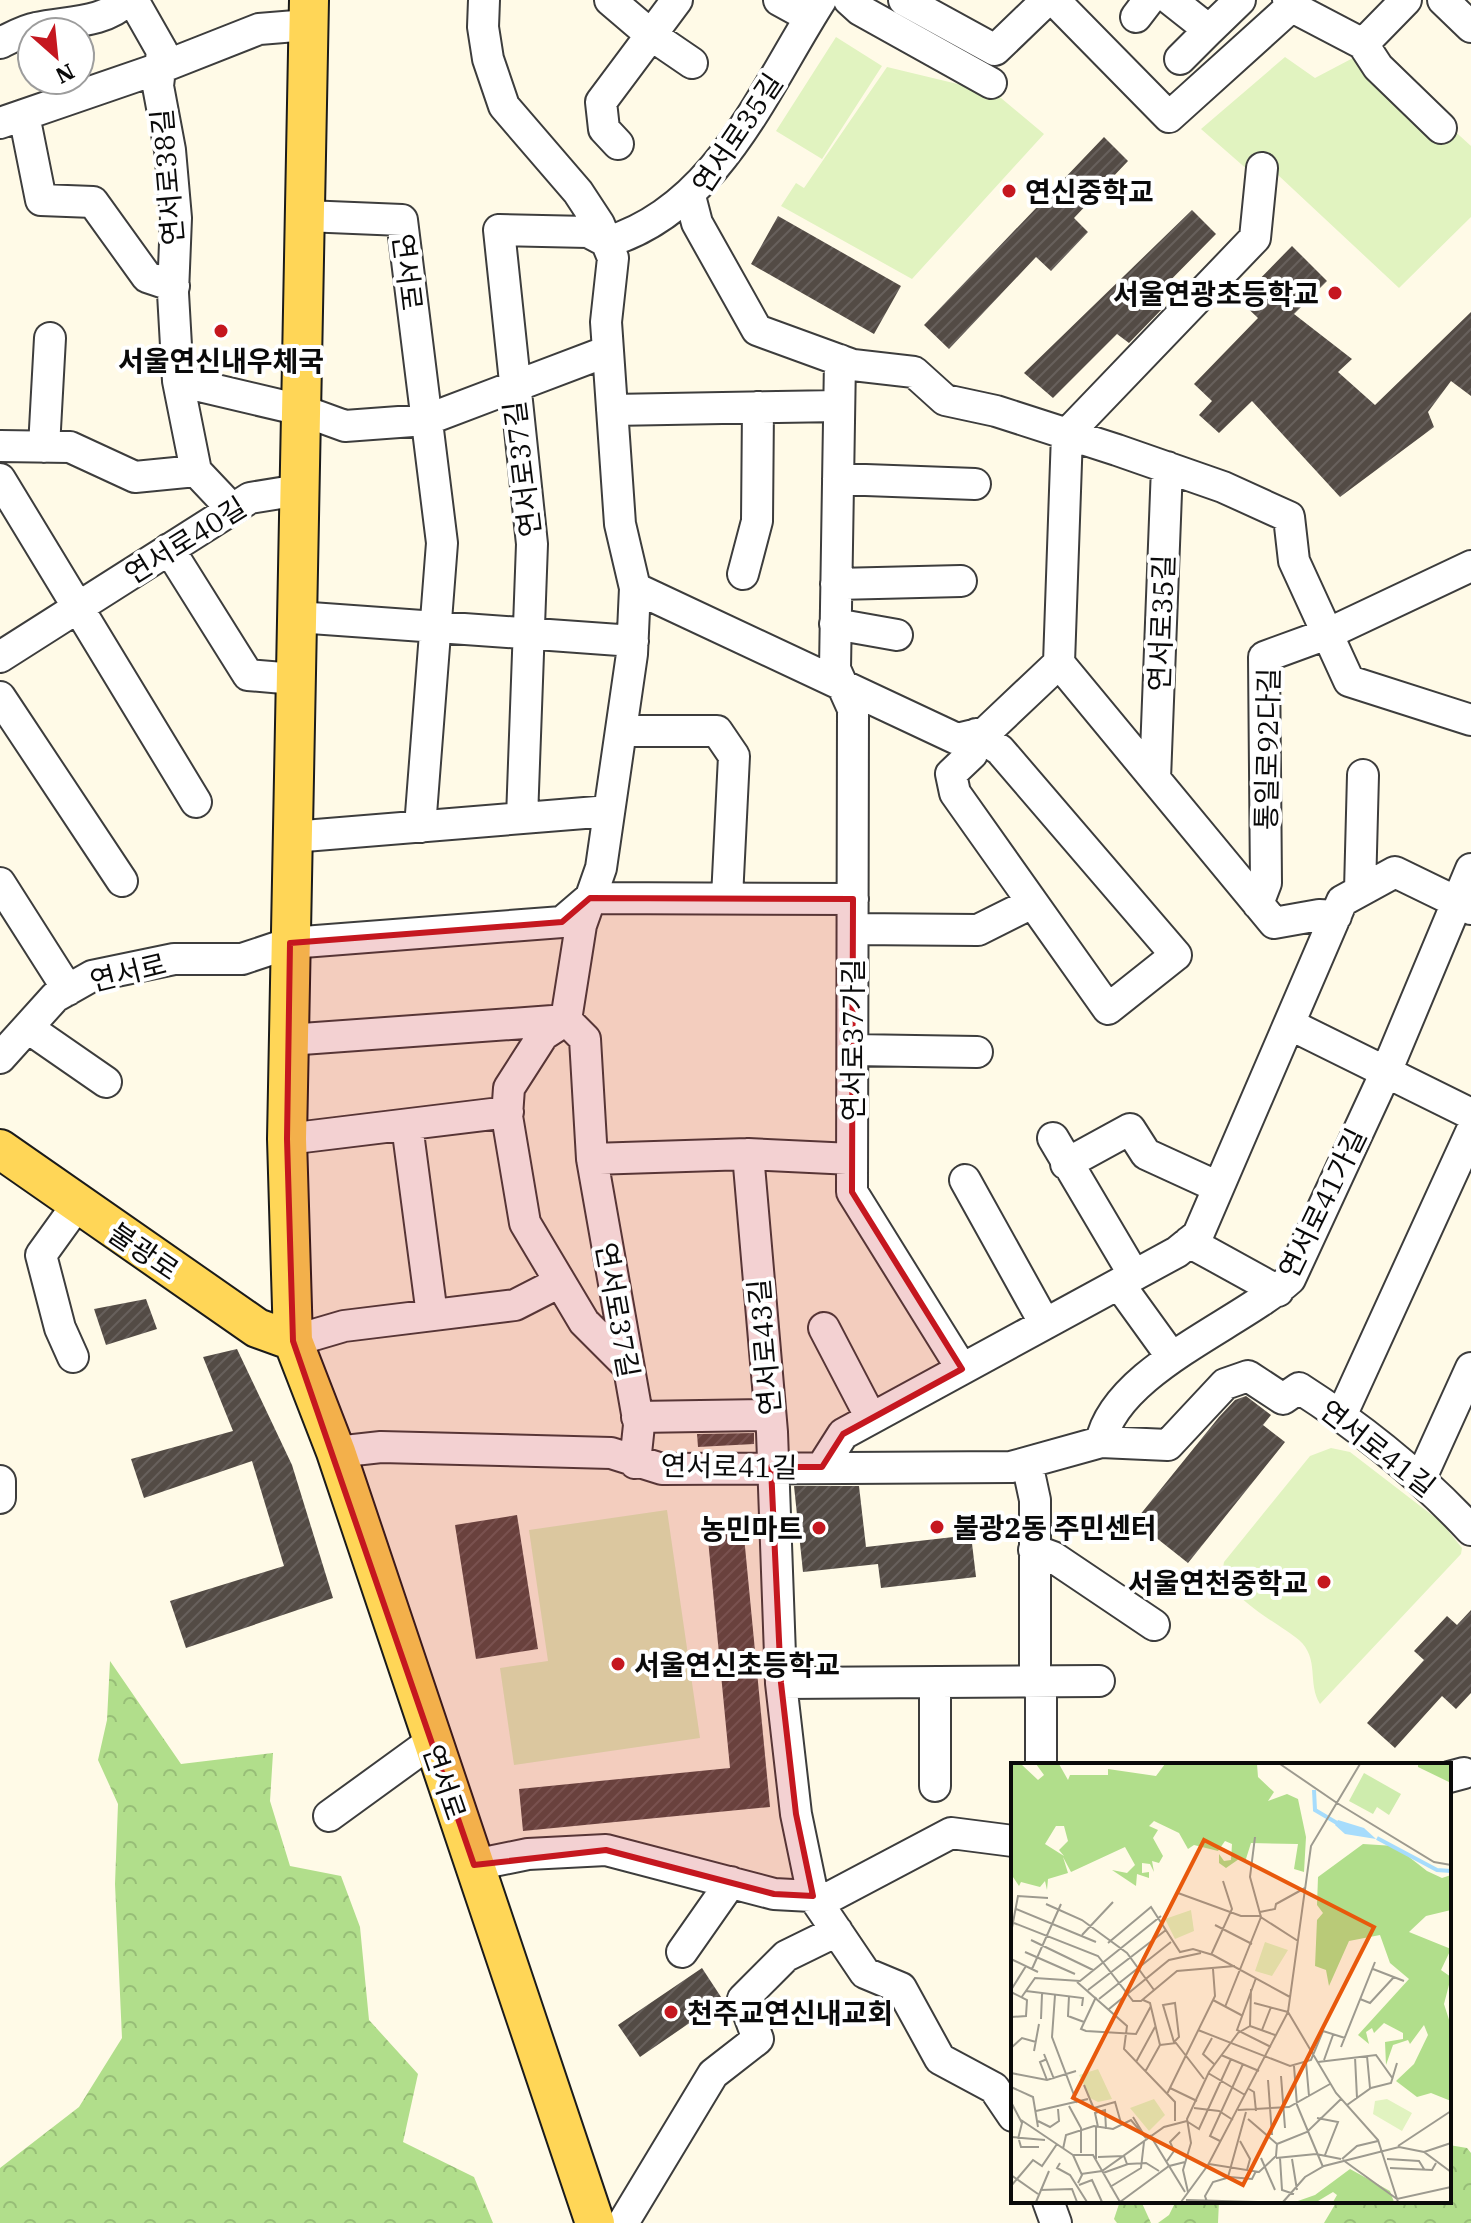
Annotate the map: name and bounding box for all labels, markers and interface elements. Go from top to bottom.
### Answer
north arrow [16,16,96,96]
text: N [51,57,80,91]
street label: 연서로35길 [683,66,791,200]
street label: 연서로38길 [143,107,191,247]
place label: 연신중학교 [1025,173,1154,210]
marker: 연신중학교 [1000,182,1018,200]
street label: 연서로 [385,231,431,313]
place label: 서울연광초등학교 [1113,275,1319,312]
marker: 서울연광초등학교 [1326,284,1344,302]
marker: 서울연신내우체국 [212,322,230,340]
place label: 서울연신내우체국 [118,342,324,379]
street label: 연서로37길 [495,399,549,539]
street label: 연서로40길 [117,488,253,592]
street label: 연서로35길 [1140,554,1182,692]
street label: 통일로92다길 [1247,667,1287,831]
street label: 연서로 [86,945,170,999]
street label: 연서로37가길 [834,959,871,1121]
street label: 연서로41가길 [1270,1122,1374,1284]
street label: 불광로 [102,1214,186,1288]
street label: 연서로37길 [588,1240,648,1380]
street label: 연서로43길 [740,1277,788,1417]
street label: 연서로41길 [1313,1391,1443,1505]
street label: 연서로41길 [660,1446,798,1486]
place label: 불광2동 주민센터 [953,1509,1157,1546]
place label: 농민마트 [700,1510,803,1547]
marker: 불광2동 주민센터 [928,1518,946,1536]
marker: 농민마트 [810,1519,828,1537]
place label: 서울연천중학교 [1128,1564,1308,1601]
marker: 서울연천중학교 [1315,1573,1333,1591]
place label: 서울연신초등학교 [634,1646,840,1683]
marker: 서울연신초등학교 [609,1655,627,1673]
street label: 연서로 [415,1739,475,1825]
inset map [1011,1763,1451,2203]
place label: 천주교연신내교회 [687,1994,893,2031]
marker: 천주교연신내교회 [662,2003,680,2021]

